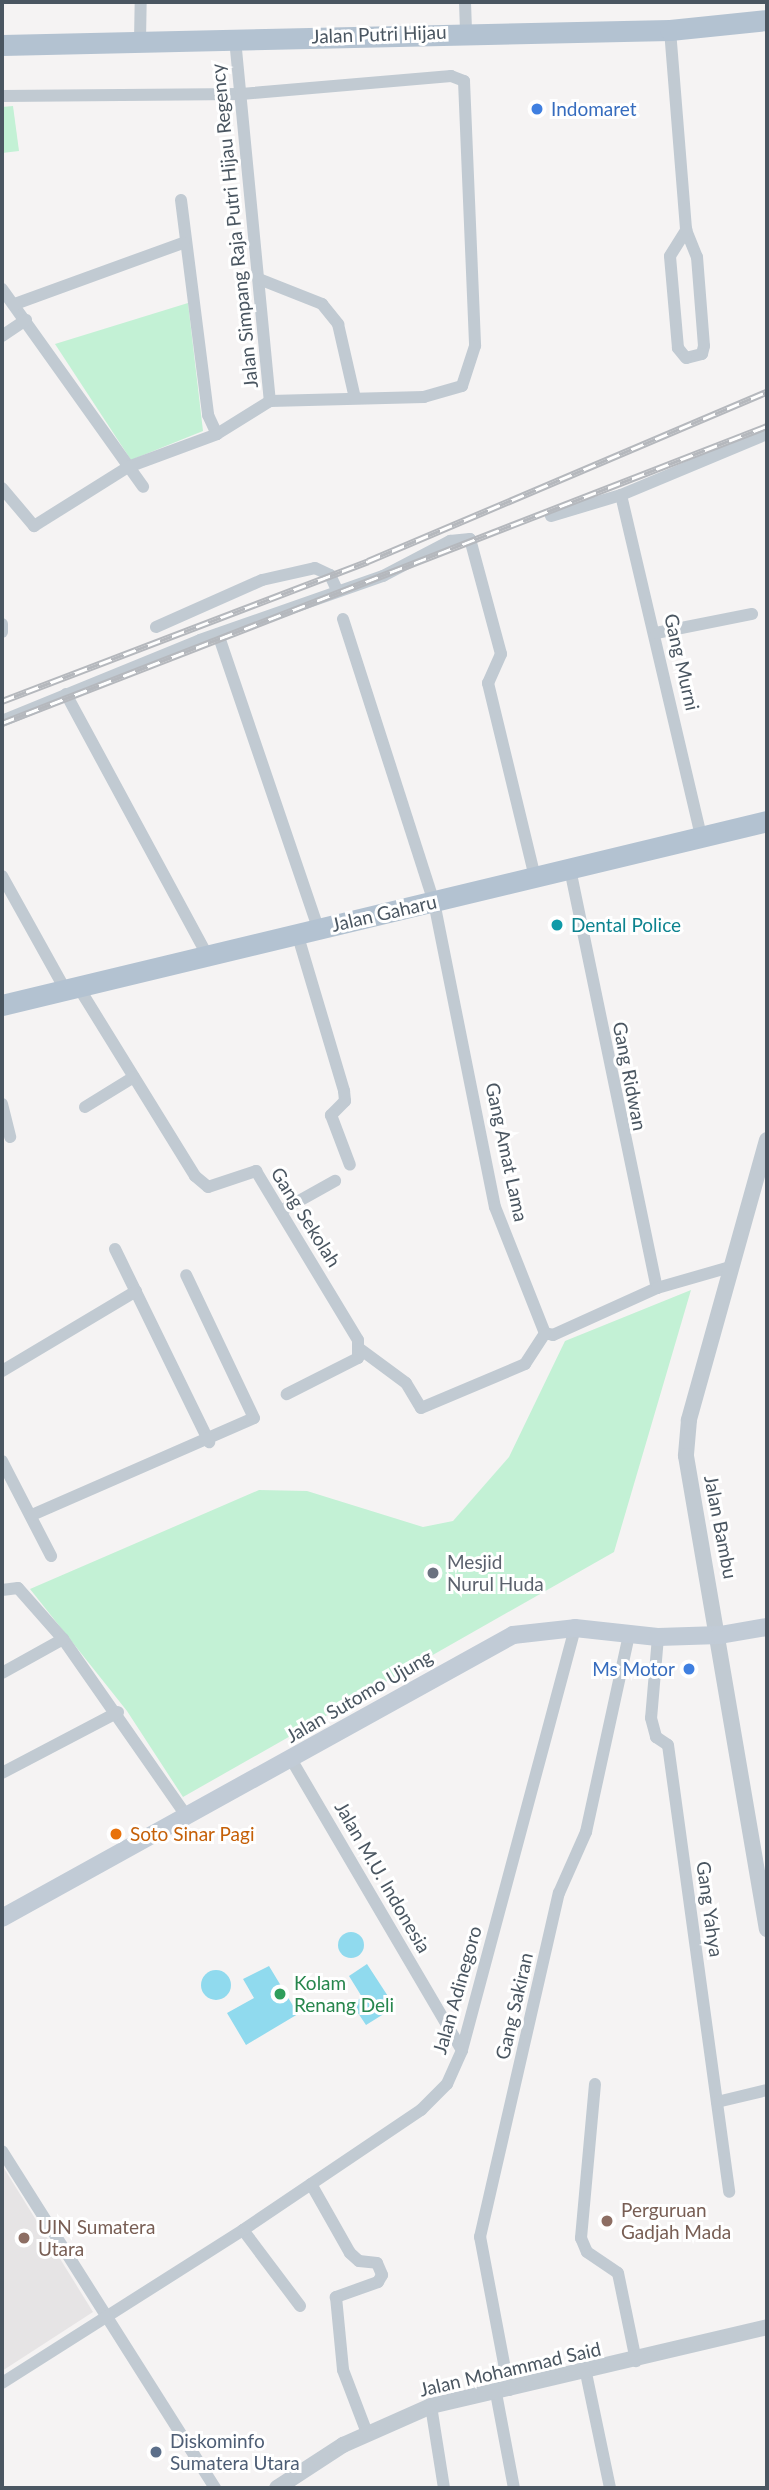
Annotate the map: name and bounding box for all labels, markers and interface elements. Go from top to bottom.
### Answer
street label: Jalan Putri Hijau [311,20,447,48]
street label: Jalan Simpang Raja Putri Hijau Regency [206,63,262,389]
place label: Indomaret [551,98,637,120]
marker: Indomaret [529,101,545,117]
street label: Gang Murni [660,611,704,713]
street label: Jalan Gaharu [329,890,439,936]
place label: Dental Police [571,914,681,936]
marker: Dental Police [549,917,565,933]
street label: Gang Ridwan [608,1020,652,1132]
street label: Gang Amat Lama [481,1080,533,1224]
street label: Gang Sekolah [266,1163,346,1271]
street label: Jalan Bambu [700,1473,742,1581]
place label: Mesjid Nurul Huda [447,1551,544,1595]
marker: Mesjid Nurul Huda [425,1565,441,1581]
street label: Jalan Sutomo Ujung [282,1645,436,1747]
place label: Ms Motor [592,1658,675,1680]
marker: Ms Motor [681,1661,697,1677]
street label: Jalan M.U. Indonesia [330,1797,436,1957]
place label: Soto Sinar Pagi [130,1823,255,1845]
marker: Soto Sinar Pagi [108,1826,124,1842]
street label: Gang Yahya [692,1859,728,1959]
street label: Jalan Adinegoro [428,1923,486,2057]
street label: Gang Sakiran [491,1950,537,2062]
place label: Kolam Renang Deli [294,1972,394,2016]
marker: Kolam Renang Deli [272,1986,288,2002]
place label: Perguruan Gadjah Mada [621,2199,731,2243]
marker: Perguruan Gadjah Mada [599,2213,615,2229]
place label: UIN Sumatera Utara [38,2216,155,2260]
marker: UIN Sumatera Utara [16,2230,32,2246]
street label: Jalan Mohammad Said [417,2337,603,2401]
place label: Diskominfo Sumatera Utara [170,2430,300,2474]
marker: Diskominfo Sumatera Utara [148,2444,164,2460]

